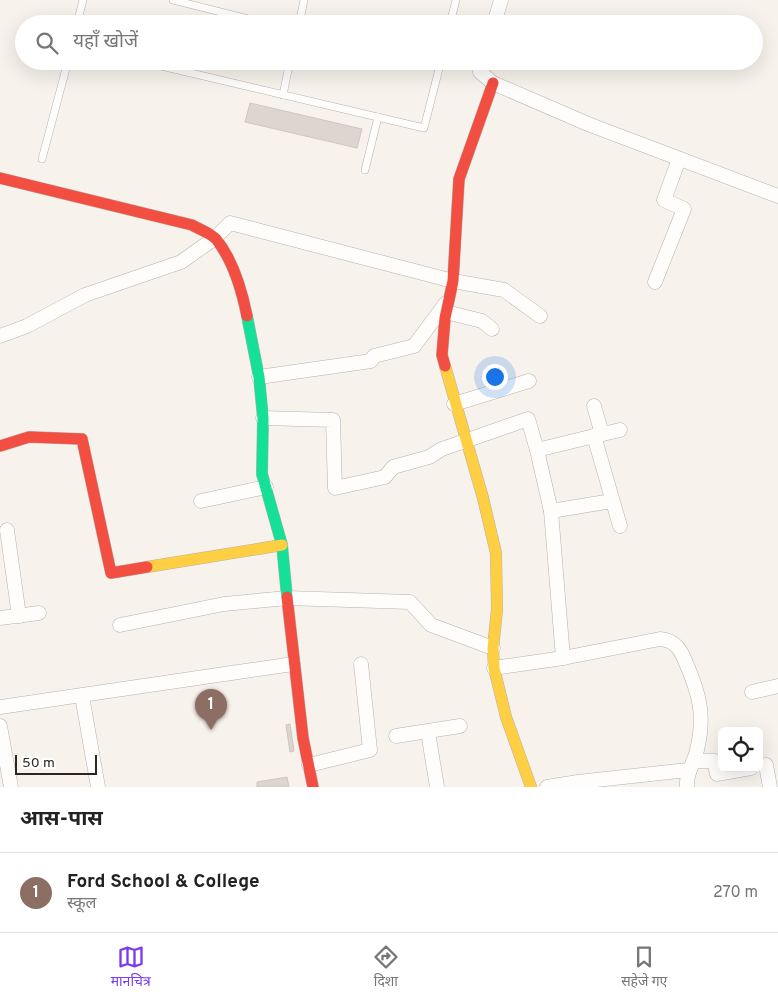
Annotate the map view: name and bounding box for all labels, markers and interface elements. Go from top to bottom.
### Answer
search box [15,15,763,70]
icon: search [33,29,61,57]
text: यहाँ खोजें [73,30,138,54]
your location [482,364,508,390]
pin: 1 [195,689,227,730]
map controls [718,727,763,772]
button: locate [718,727,763,772]
scale bar [15,752,98,775]
text: 50 m [22,755,55,772]
text: आस-पास [20,806,103,833]
text: Ford School & College [67,870,260,894]
text: 1 [33,883,39,903]
text: 270 m [713,883,758,903]
text: स्कूल [67,894,96,914]
tab: मानचित्र [111,943,151,992]
tab: दिशा [372,943,400,992]
tab: सहेजे गए [621,943,667,992]

